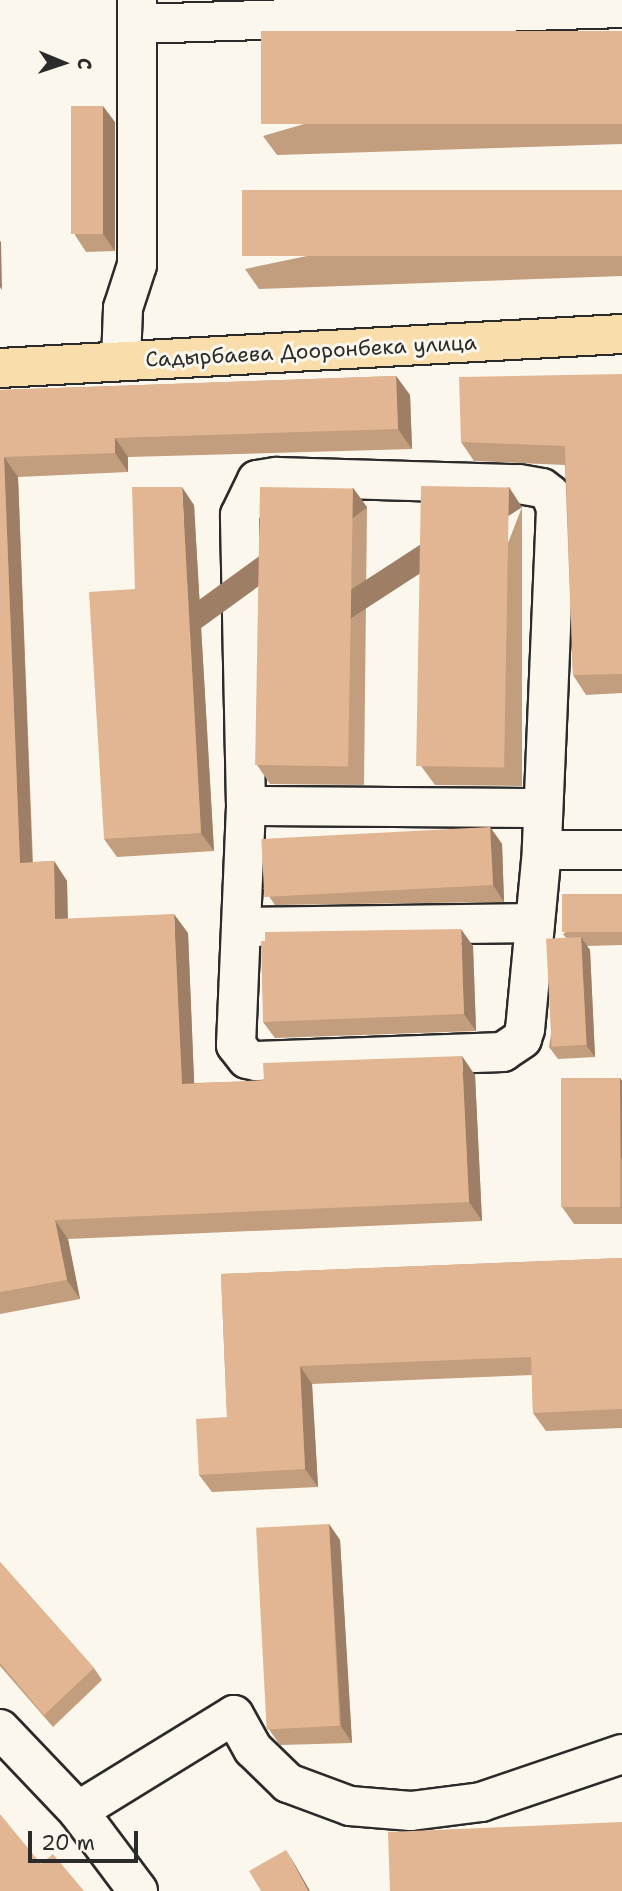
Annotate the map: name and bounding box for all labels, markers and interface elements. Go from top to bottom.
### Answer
north arrow [28,28,98,98]
text: С [72,57,97,70]
street label: Садырбаева Дооронбека улица [145,330,477,372]
scale bar [32,1818,142,1862]
text: 20 m [41,1829,95,1857]

